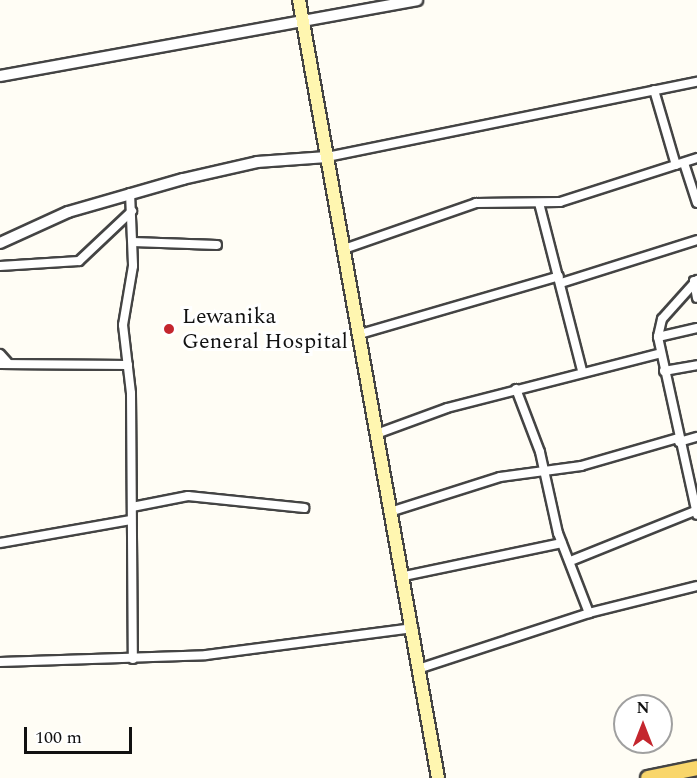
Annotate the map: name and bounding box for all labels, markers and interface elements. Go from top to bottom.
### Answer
place label: Lewanika General Hospital [182,303,348,354]
marker: Lewanika General Hospital [160,320,178,338]
north arrow [613,694,673,754]
text: N [636,696,650,720]
scale bar [27,715,135,753]
text: 100 m [35,724,82,751]

